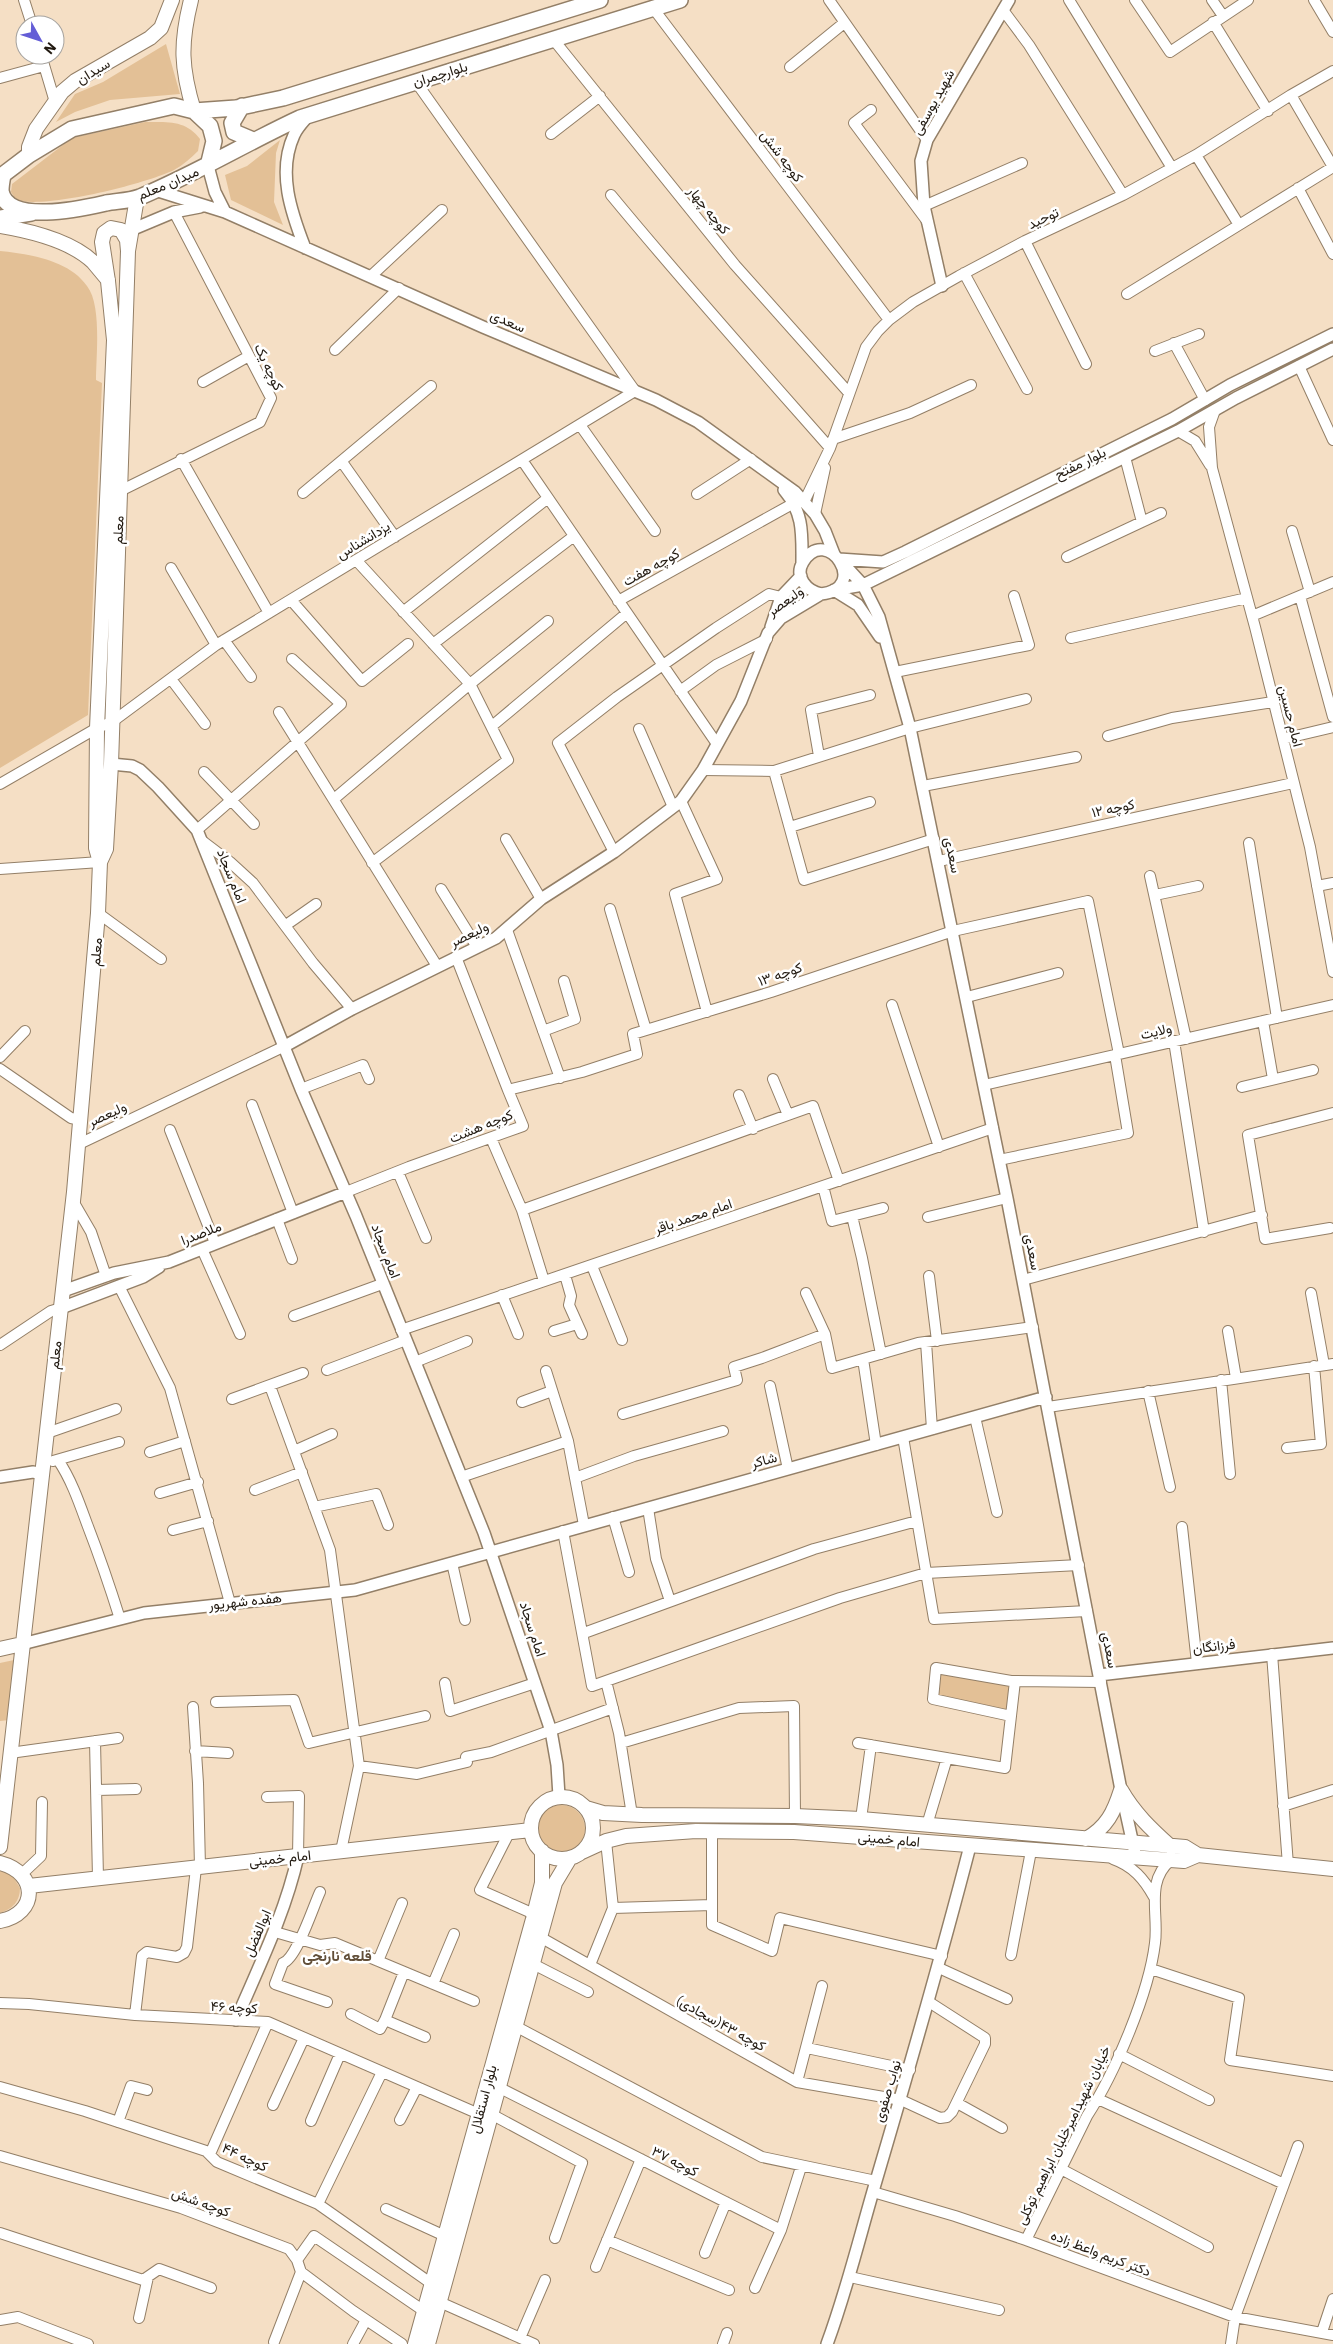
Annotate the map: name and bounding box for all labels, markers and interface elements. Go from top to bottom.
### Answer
north arrow [15,15,65,65]
text: N [40,39,60,58]
street label: سیدان [73,54,113,88]
street label: بلوارچمران [410,57,470,92]
street label: شهید یوسفی [908,66,958,138]
street label: کوچه شش [756,126,807,186]
street label: میدان معلم [135,162,201,204]
street label: کوچه چهار [683,181,734,239]
street label: توحید [1024,203,1062,233]
street label: سعدی [488,306,528,336]
street label: کوچه یک [249,341,288,394]
street label: بلوار مفتح [1051,443,1110,485]
street label: معلم [109,515,127,545]
street label: یزدانشناس [333,517,393,563]
street label: کوچه هفت [619,544,683,591]
street label: ولیعصر [762,582,807,621]
street label: امام حسین [1275,683,1307,749]
street label: کوچه ۱۲ [1090,795,1136,822]
street label: سعدی [940,835,966,875]
street label: امام سجاد [213,846,251,906]
street label: ولیعصر [446,917,491,951]
street label: معلم [86,937,106,967]
street label: کوچه ۱۳ [755,958,805,991]
street label: ولایت [1139,1019,1173,1043]
street label: ولیعصر [84,1097,129,1131]
street label: کوچه هشت [447,1105,516,1148]
street label: امام محمد باقر [651,1194,734,1238]
street label: ملاصدرا [178,1217,224,1249]
street label: امام سجاد [367,1221,405,1281]
street label: سعدی [1021,1232,1045,1272]
street label: معلم [45,1340,65,1370]
street label: شاکر [748,1448,779,1472]
street label: هفده شهریور [207,1588,283,1614]
street label: امام سجاد [516,1599,550,1659]
street label: سعدی [1098,1630,1122,1670]
street label: فرزانگان [1192,1634,1236,1658]
street label: امام خمینی [857,1827,921,1851]
street label: امام خمینی [248,1846,312,1870]
street label: ابوالفضل [239,1907,275,1959]
district label: قلعه نارنجی [302,1946,372,1965]
street label: کوچه ۴۳(سجادی) [672,1991,769,2056]
street label: کوچه ۴۶ [210,1997,258,2018]
street label: خیابان شهیدامیرخلبان ابراهیم توکلی [1012,2042,1114,2228]
street label: نواب صفوی [869,2058,905,2124]
street label: بلوار استقلال [465,2063,502,2135]
street label: کوچه ۴۴ [219,2139,271,2176]
street label: کوچه ۳۷ [648,2142,701,2181]
street label: کوچه شش [169,2183,233,2222]
street label: دکتر کریم واعظ زاده [1048,2226,1154,2280]

